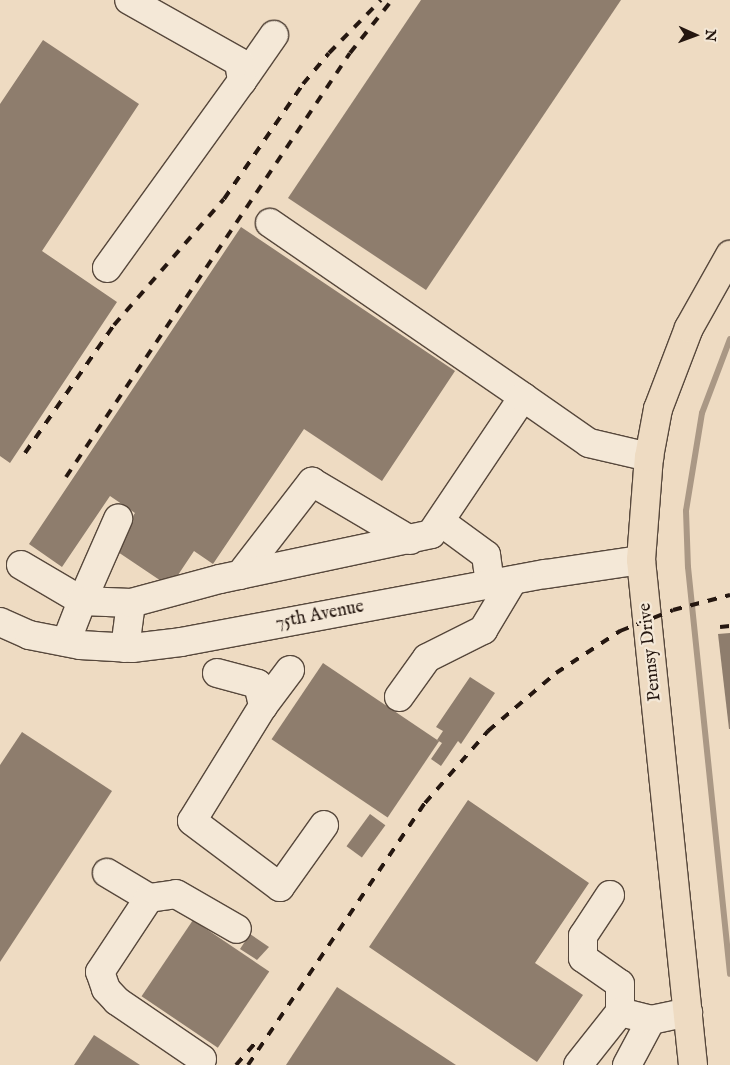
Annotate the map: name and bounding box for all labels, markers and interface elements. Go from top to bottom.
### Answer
north arrow [670,10,720,60]
text: N [701,29,719,42]
street label: 75th Avenue [274,597,366,635]
street label: Pennsy Drive [635,602,667,702]

